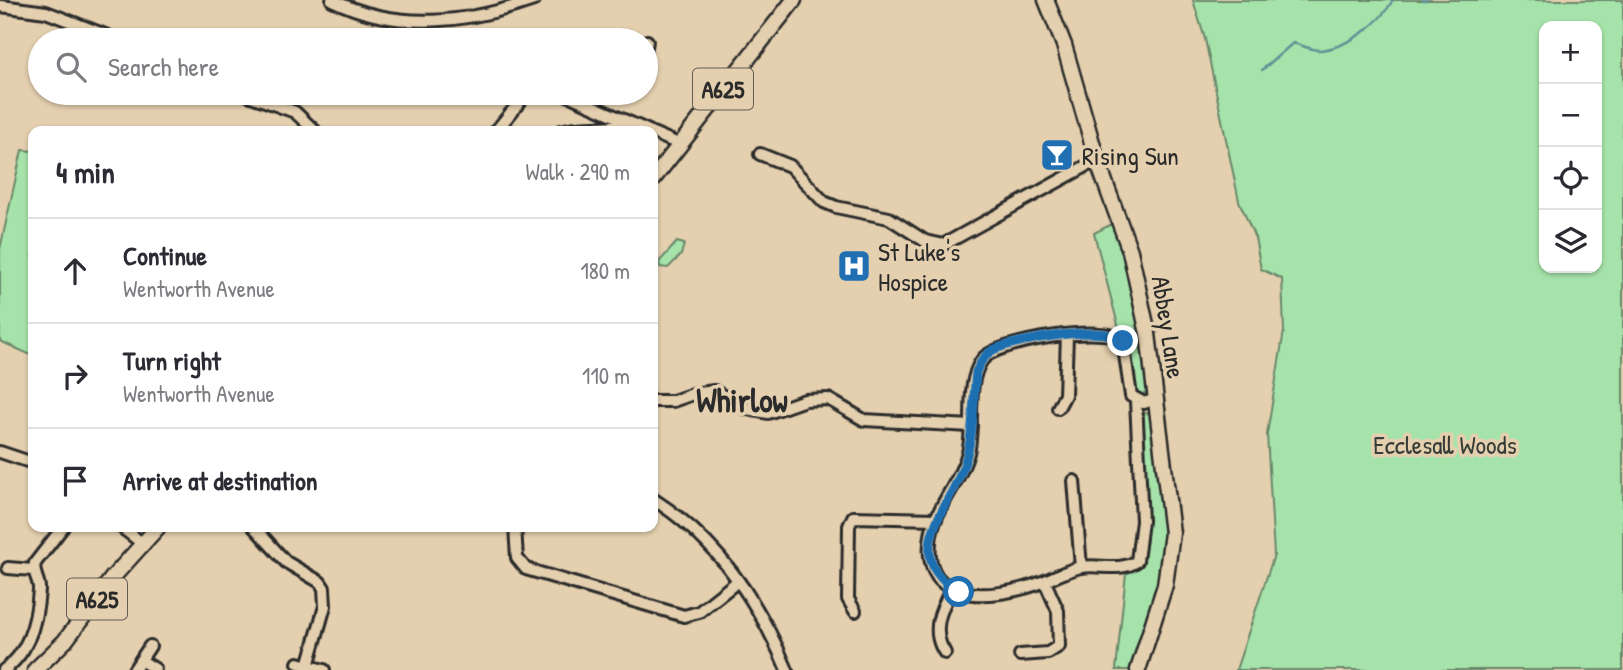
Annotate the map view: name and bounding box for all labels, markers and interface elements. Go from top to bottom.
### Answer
map controls [1539,21,1602,273]
button: + [1539,21,1602,84]
search box [28,28,658,105]
icon: search [52,48,90,86]
text: Search here [108,49,219,84]
road number: A625 [693,68,753,110]
button: − [1539,84,1602,147]
bar icon: Rising Sun [1038,136,1076,174]
place label: Rising Sun [1082,138,1179,173]
button: locate [1539,147,1602,210]
text: 4 min [56,152,115,192]
text: Walk · 290 m [526,156,630,187]
button: layers [1539,210,1602,273]
place label: St Luke's Hospice [878,234,960,299]
text: Continue [123,238,207,273]
hospital icon: St Luke's Hospice [835,247,873,285]
icon: ahead [56,252,94,290]
text: 180 m [580,255,630,286]
text: Wentworth Avenue [123,273,275,304]
street label: Abbey Lane [1144,273,1194,381]
route end [1107,325,1138,356]
text: Turn right [123,343,221,378]
icon: right [56,357,94,395]
text: 110 m [582,360,630,391]
text: Wentworth Avenue [123,378,275,409]
district label: Whirlow [696,378,788,422]
park label: Ecclesall Woods [1373,427,1517,462]
icon: arrive [56,462,94,500]
text: Arrive at destination [123,463,318,498]
route start [943,576,974,607]
road number: A625 [67,578,127,620]

